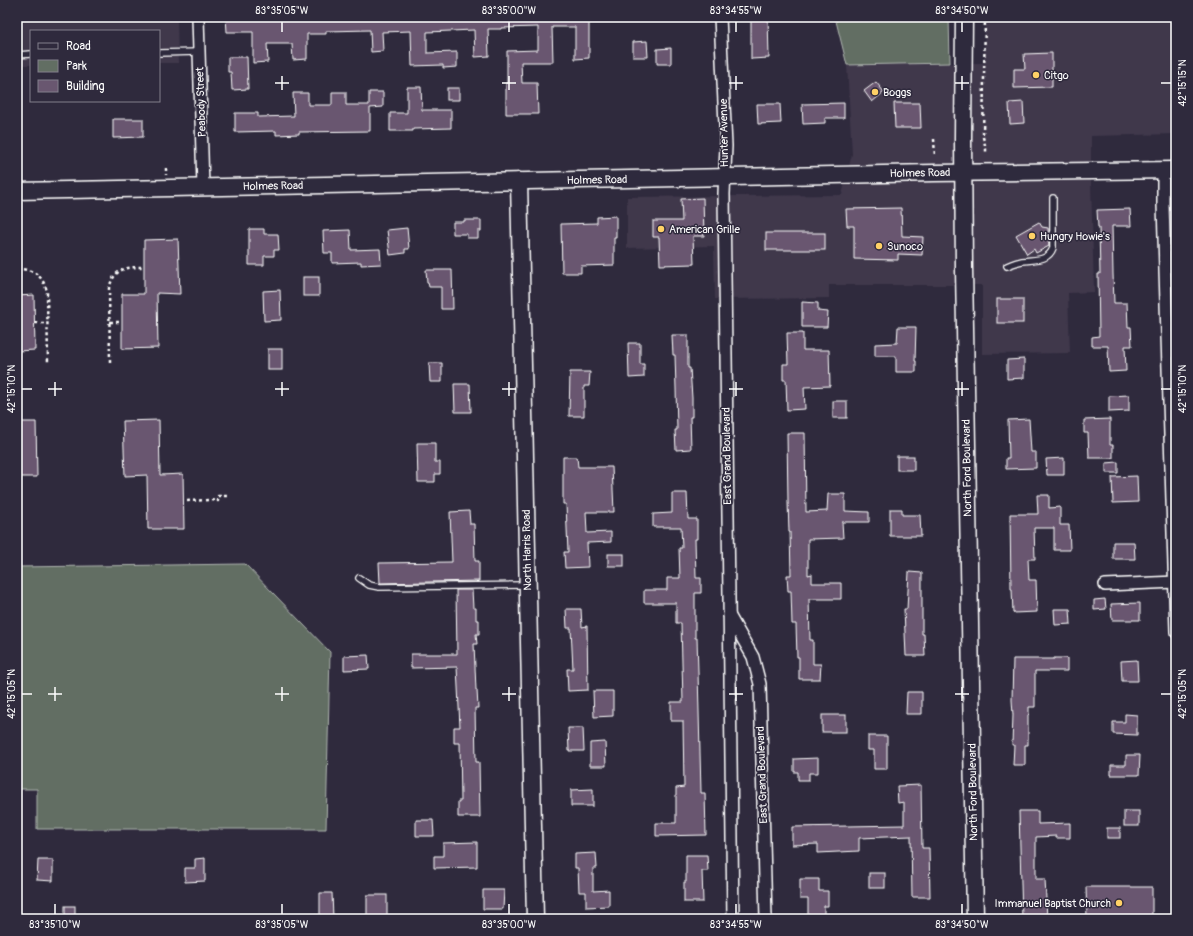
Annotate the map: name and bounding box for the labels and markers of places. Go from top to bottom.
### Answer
place label: Citgo [1044,69,1069,82]
marker: Citgo [1031,70,1041,80]
place label: Boggs [883,86,911,99]
marker: Boggs [870,87,880,97]
place label: American Grille [669,223,740,236]
marker: American Grille [656,224,666,234]
place label: Hungry Howie's [1040,230,1110,243]
marker: Hungry Howie's [1027,231,1037,241]
place label: Sunoco [887,240,923,253]
marker: Sunoco [874,241,884,251]
place label: Immanuel Baptist Church [995,897,1111,910]
marker: Immanuel Baptist Church [1114,898,1124,908]

